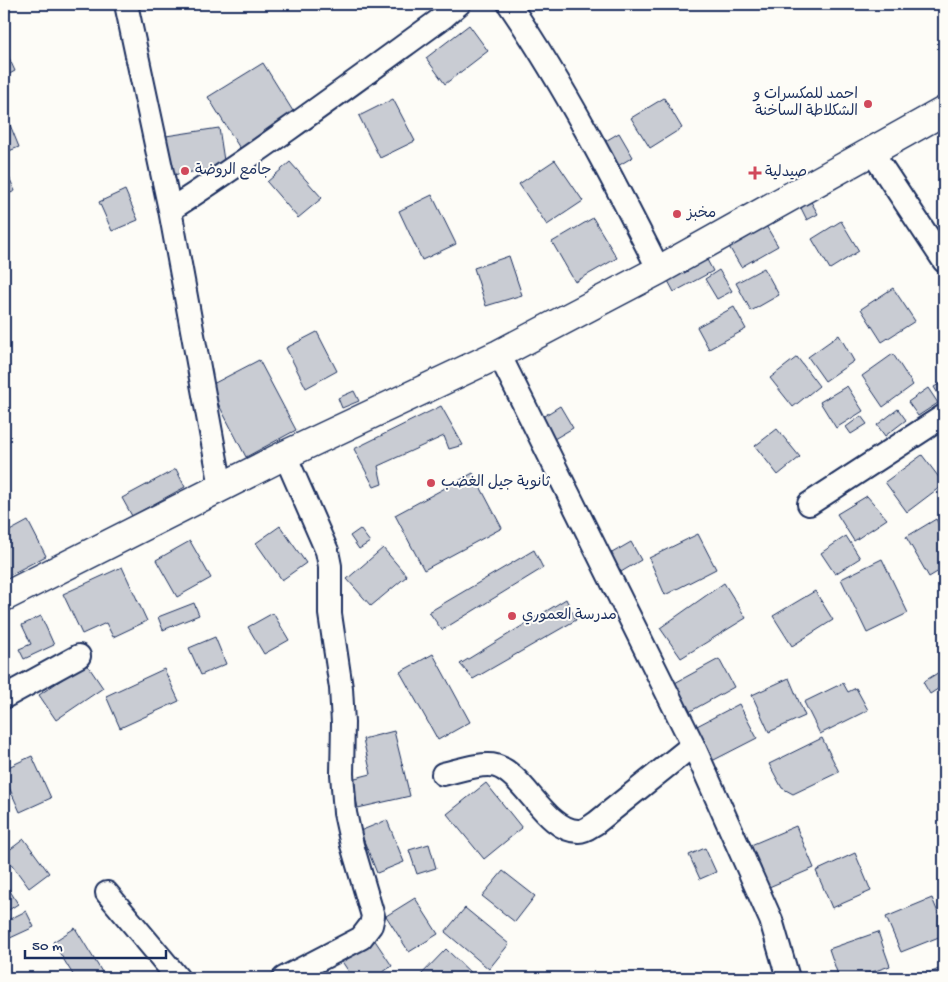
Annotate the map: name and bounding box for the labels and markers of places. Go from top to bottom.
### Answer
place label: احمد للمكسرات و الشكلاطة الساخنة [752,86,858,121]
marker: احمد للمكسرات و الشكلاطة الساخنة [862,98,874,110]
place label: جامع الروضة [195,162,272,180]
place label: صيدلية [765,164,807,182]
marker: جامع الروضة [179,165,191,177]
marker: صيدلية [749,167,761,179]
place label: مخبز [685,205,716,223]
marker: مخبز [671,208,683,220]
place label: ثانوية جيل الغضب [441,474,550,492]
marker: ثانوية جيل الغضب [425,477,437,489]
place label: مدرسة العموري [522,607,617,625]
marker: مدرسة العموري [506,610,518,622]

